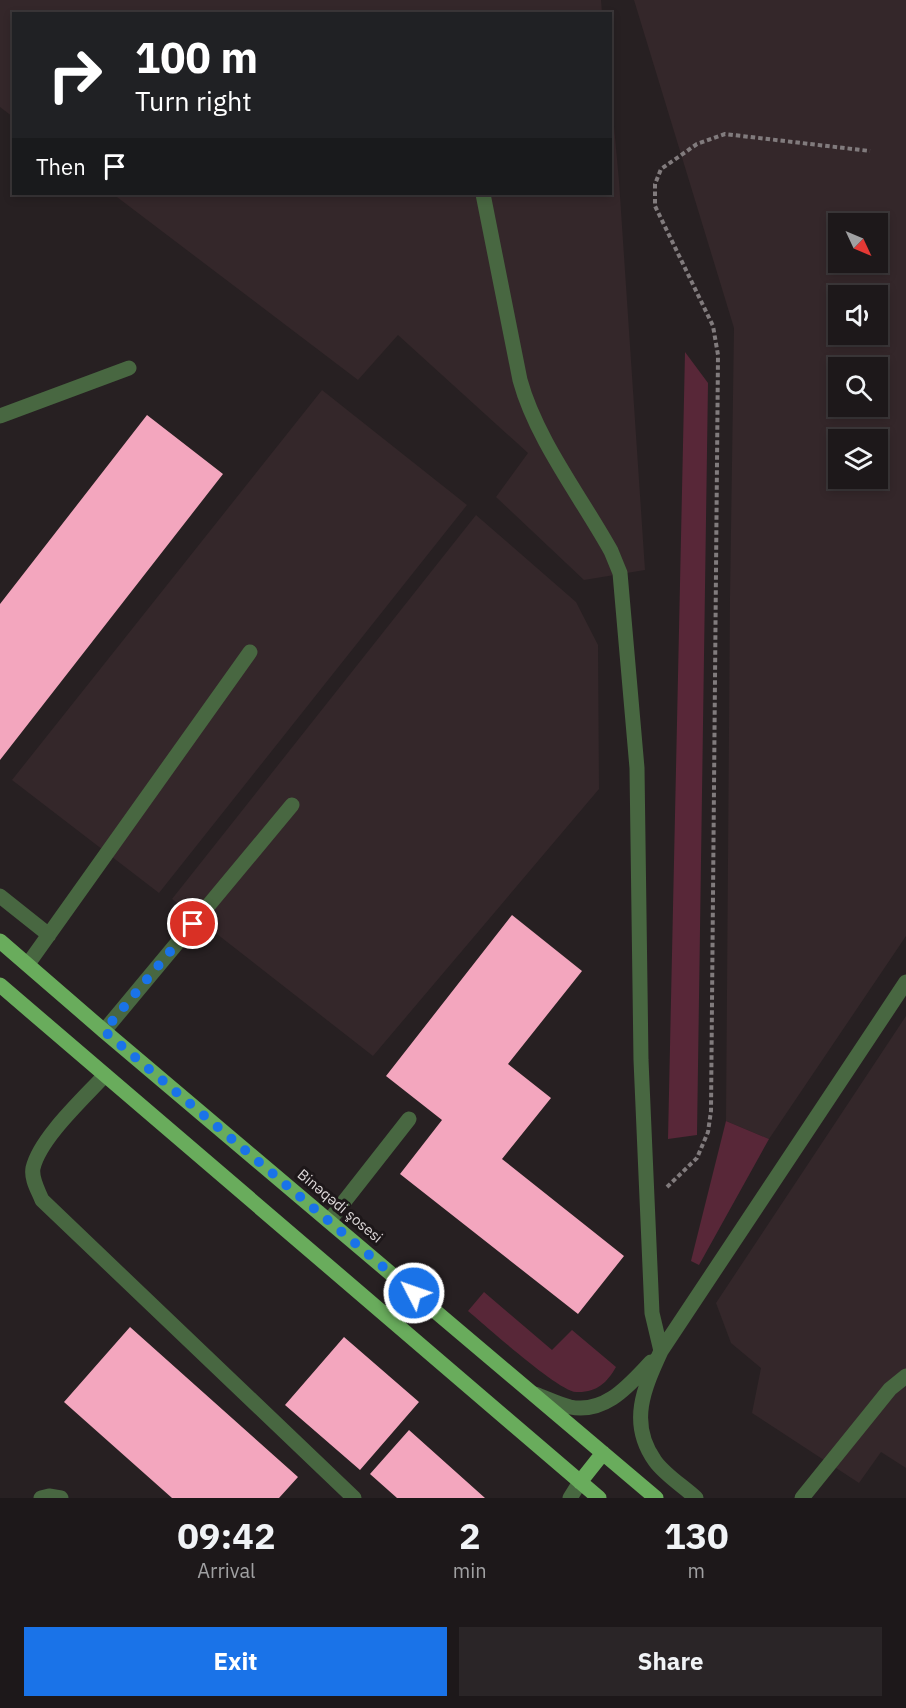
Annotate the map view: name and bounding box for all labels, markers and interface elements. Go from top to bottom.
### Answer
text: 100 m [135,30,258,85]
icon: right [36,36,114,114]
text: Turn right [135,83,252,118]
icon: arrive [98,150,131,183]
text: Then [36,152,86,181]
north arrow [828,213,888,273]
map controls [828,213,888,489]
button: sound [828,285,888,345]
button: search [828,357,888,417]
button: layers [828,429,888,489]
pin [167,898,218,949]
icon: arrive [176,907,209,940]
street label: Binəqədi şosesi [294,1164,387,1247]
position arrow [382,1261,446,1325]
text: 09:42 [177,1512,276,1559]
text: 2 [459,1512,481,1559]
text: 130 [664,1512,729,1559]
text: Arrival [197,1557,256,1584]
text: min [453,1557,487,1584]
text: m [688,1557,705,1584]
button: Exit [24,1627,447,1696]
button: Share [459,1627,882,1696]

